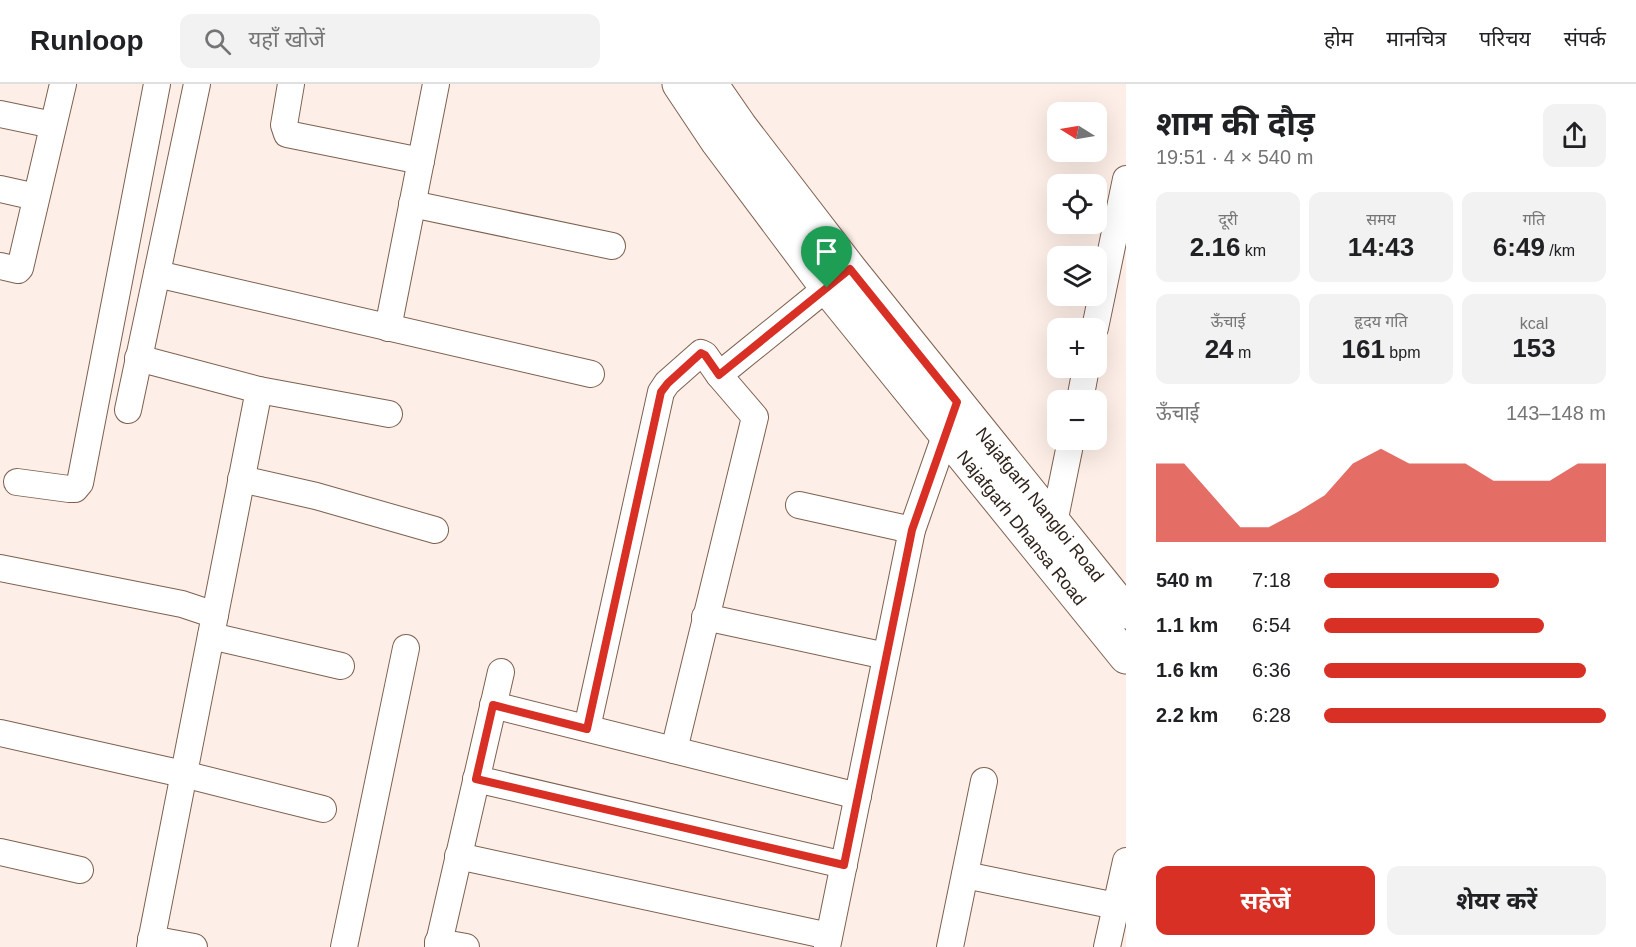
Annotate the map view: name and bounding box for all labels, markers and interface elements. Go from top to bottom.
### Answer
search box [180,14,600,68]
text: Runloop [30,25,144,56]
icon: search [201,25,234,58]
text: यहाँ खोजें [249,27,325,52]
text: होम [1324,27,1353,50]
text: मानचित्र [1386,27,1446,50]
text: परिचय [1479,27,1531,50]
text: संपर्क [1564,27,1606,50]
north arrow [1047,102,1107,162]
map controls [1047,102,1107,450]
button: share [1543,104,1606,167]
text: शाम की दौड़ [1156,105,1315,142]
text: 19:51 · 4 × 540 m [1156,146,1313,168]
button: locate [1047,174,1107,234]
text: दूरी [1218,211,1238,228]
text: समय [1366,211,1396,228]
text: गति [1523,211,1545,228]
pin [801,226,852,288]
text: 2.16 [1190,232,1240,262]
text: 14:43 [1348,232,1414,262]
text: 6:49 [1493,232,1545,262]
icon: arrive [810,235,843,268]
text: km [1240,242,1266,259]
text: /km [1545,242,1575,259]
button: layers [1047,246,1107,306]
text: ऊँचाई [1211,313,1245,330]
text: हृदय गति [1354,313,1408,330]
text: kcal [1520,315,1548,332]
button: + [1047,318,1107,378]
text: 153 [1512,333,1556,363]
text: 24 [1205,334,1234,364]
text: 161 [1342,334,1385,364]
text: m [1234,344,1251,361]
text: bpm [1385,344,1420,361]
button: − [1047,390,1107,450]
text: ऊँचाई [1156,402,1199,424]
text: 143–148 m [1506,402,1606,424]
street label: Najafgarh Nangloi Road [972,424,1108,586]
street label: Najafgarh Dhansa Road [953,447,1090,609]
text: 540 m [1156,569,1213,591]
text: 7:18 [1252,569,1291,591]
text: 1.1 km [1156,614,1218,636]
text: 6:54 [1252,614,1291,636]
text: 1.6 km [1156,659,1218,681]
text: 6:36 [1252,659,1291,681]
text: 2.2 km [1156,704,1218,726]
text: 6:28 [1252,704,1291,726]
button: सहेजें [1156,866,1375,935]
button: शेयर करें [1387,866,1606,935]

